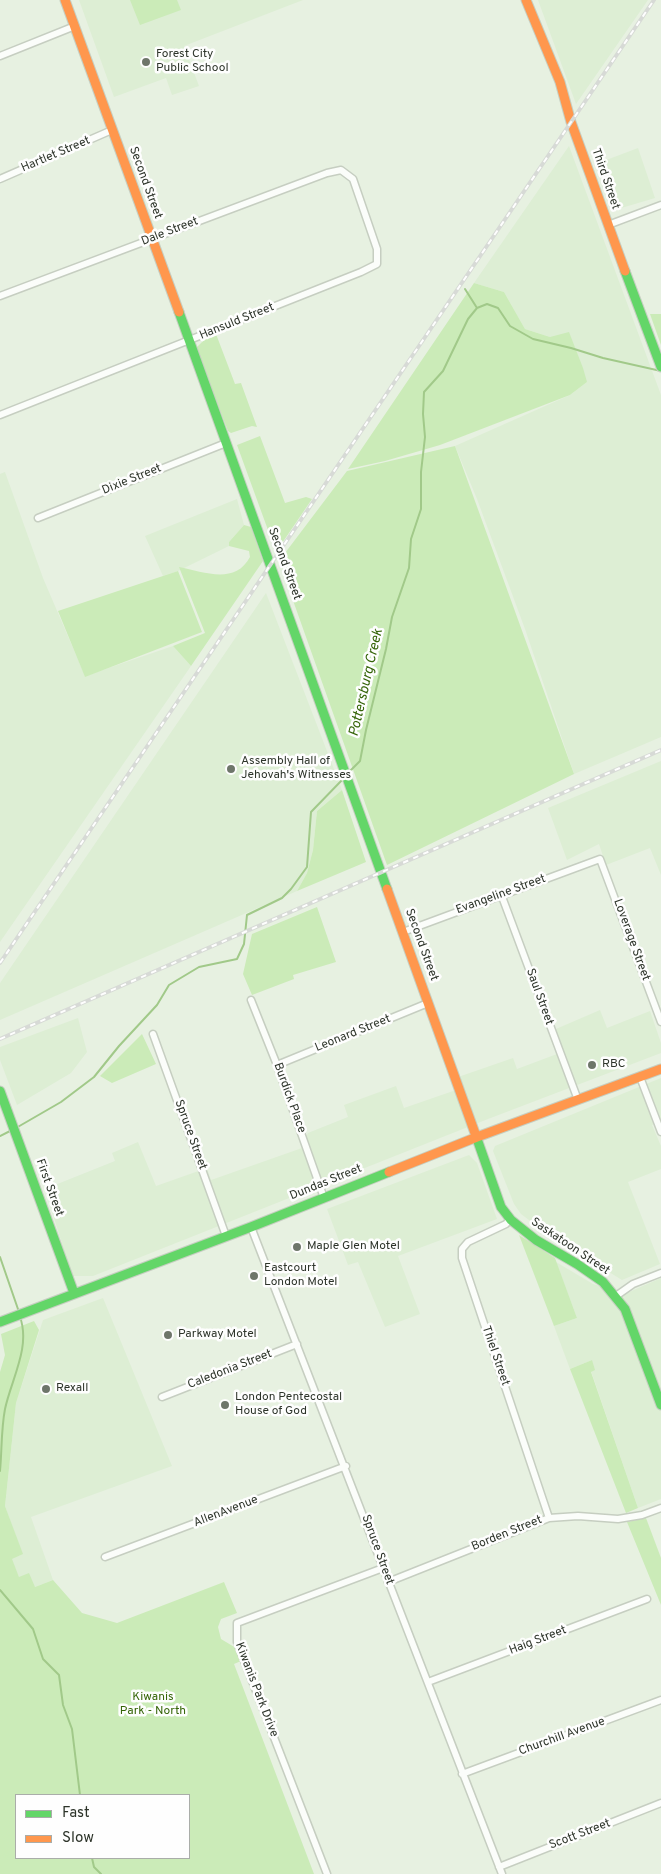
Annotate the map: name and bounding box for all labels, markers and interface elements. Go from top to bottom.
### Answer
place label: Forest City Public School [156,48,229,76]
marker: Forest City Public School [140,56,152,68]
street label: Hartlet Street [19,134,93,176]
street label: Second Street [125,145,165,221]
street label: Third Street [588,147,622,211]
street label: Dale Street [140,215,200,249]
street label: Hansuld Street [198,300,276,344]
street label: Dixie Street [100,462,164,498]
street label: Second Street [264,526,304,602]
water label: Pottersburg Creek [346,628,388,738]
place label: Assembly Hall of Jehovah's Witnesses [241,755,351,783]
marker: Assembly Hall of Jehovah's Witnesses [225,763,237,775]
street label: Evangeline Street [454,872,548,918]
street label: Loverage Street [610,897,652,983]
street label: Second Street [401,907,441,983]
street label: Saul Street [522,967,556,1027]
street label: Leonard Street [313,1012,393,1056]
place label: RBC [602,1058,625,1072]
marker: RBC [586,1059,598,1071]
street label: Burdick Place [270,1061,308,1135]
street label: Spruce Street [171,1098,209,1172]
street label: First Street [32,1157,66,1219]
street label: Dundas Street [288,1162,364,1204]
street label: Saskatoon Street [528,1215,612,1279]
place label: Maple Glen Motel [307,1240,400,1254]
marker: Maple Glen Motel [291,1241,303,1253]
place label: Eastcourt London Motel [264,1262,337,1290]
marker: Eastcourt London Motel [248,1270,260,1282]
street label: Thiel Street [478,1324,512,1388]
place label: Parkway Motel [178,1328,257,1342]
marker: Parkway Motel [162,1329,174,1341]
street label: Caledonia Street [186,1347,274,1393]
place label: Rexall [56,1382,88,1396]
marker: Rexall [40,1383,52,1395]
place label: London Pentecostal House of God [235,1391,342,1419]
marker: London Pentecostal House of God [219,1399,231,1411]
street label: AllenAvenue [192,1493,260,1531]
street label: Spruce Street [358,1513,396,1587]
street label: Borden Street [470,1513,544,1555]
street label: Haig Street [507,1624,569,1658]
street label: Kiwanis Park Drive [231,1641,281,1739]
park label: Kiwanis Park - North [120,1691,186,1719]
street label: Churchill Avenue [517,1715,607,1759]
legend [15,1794,190,1859]
text: Fast [62,1804,90,1823]
street label: Scott Street [547,1817,613,1853]
text: Slow [62,1829,94,1848]

